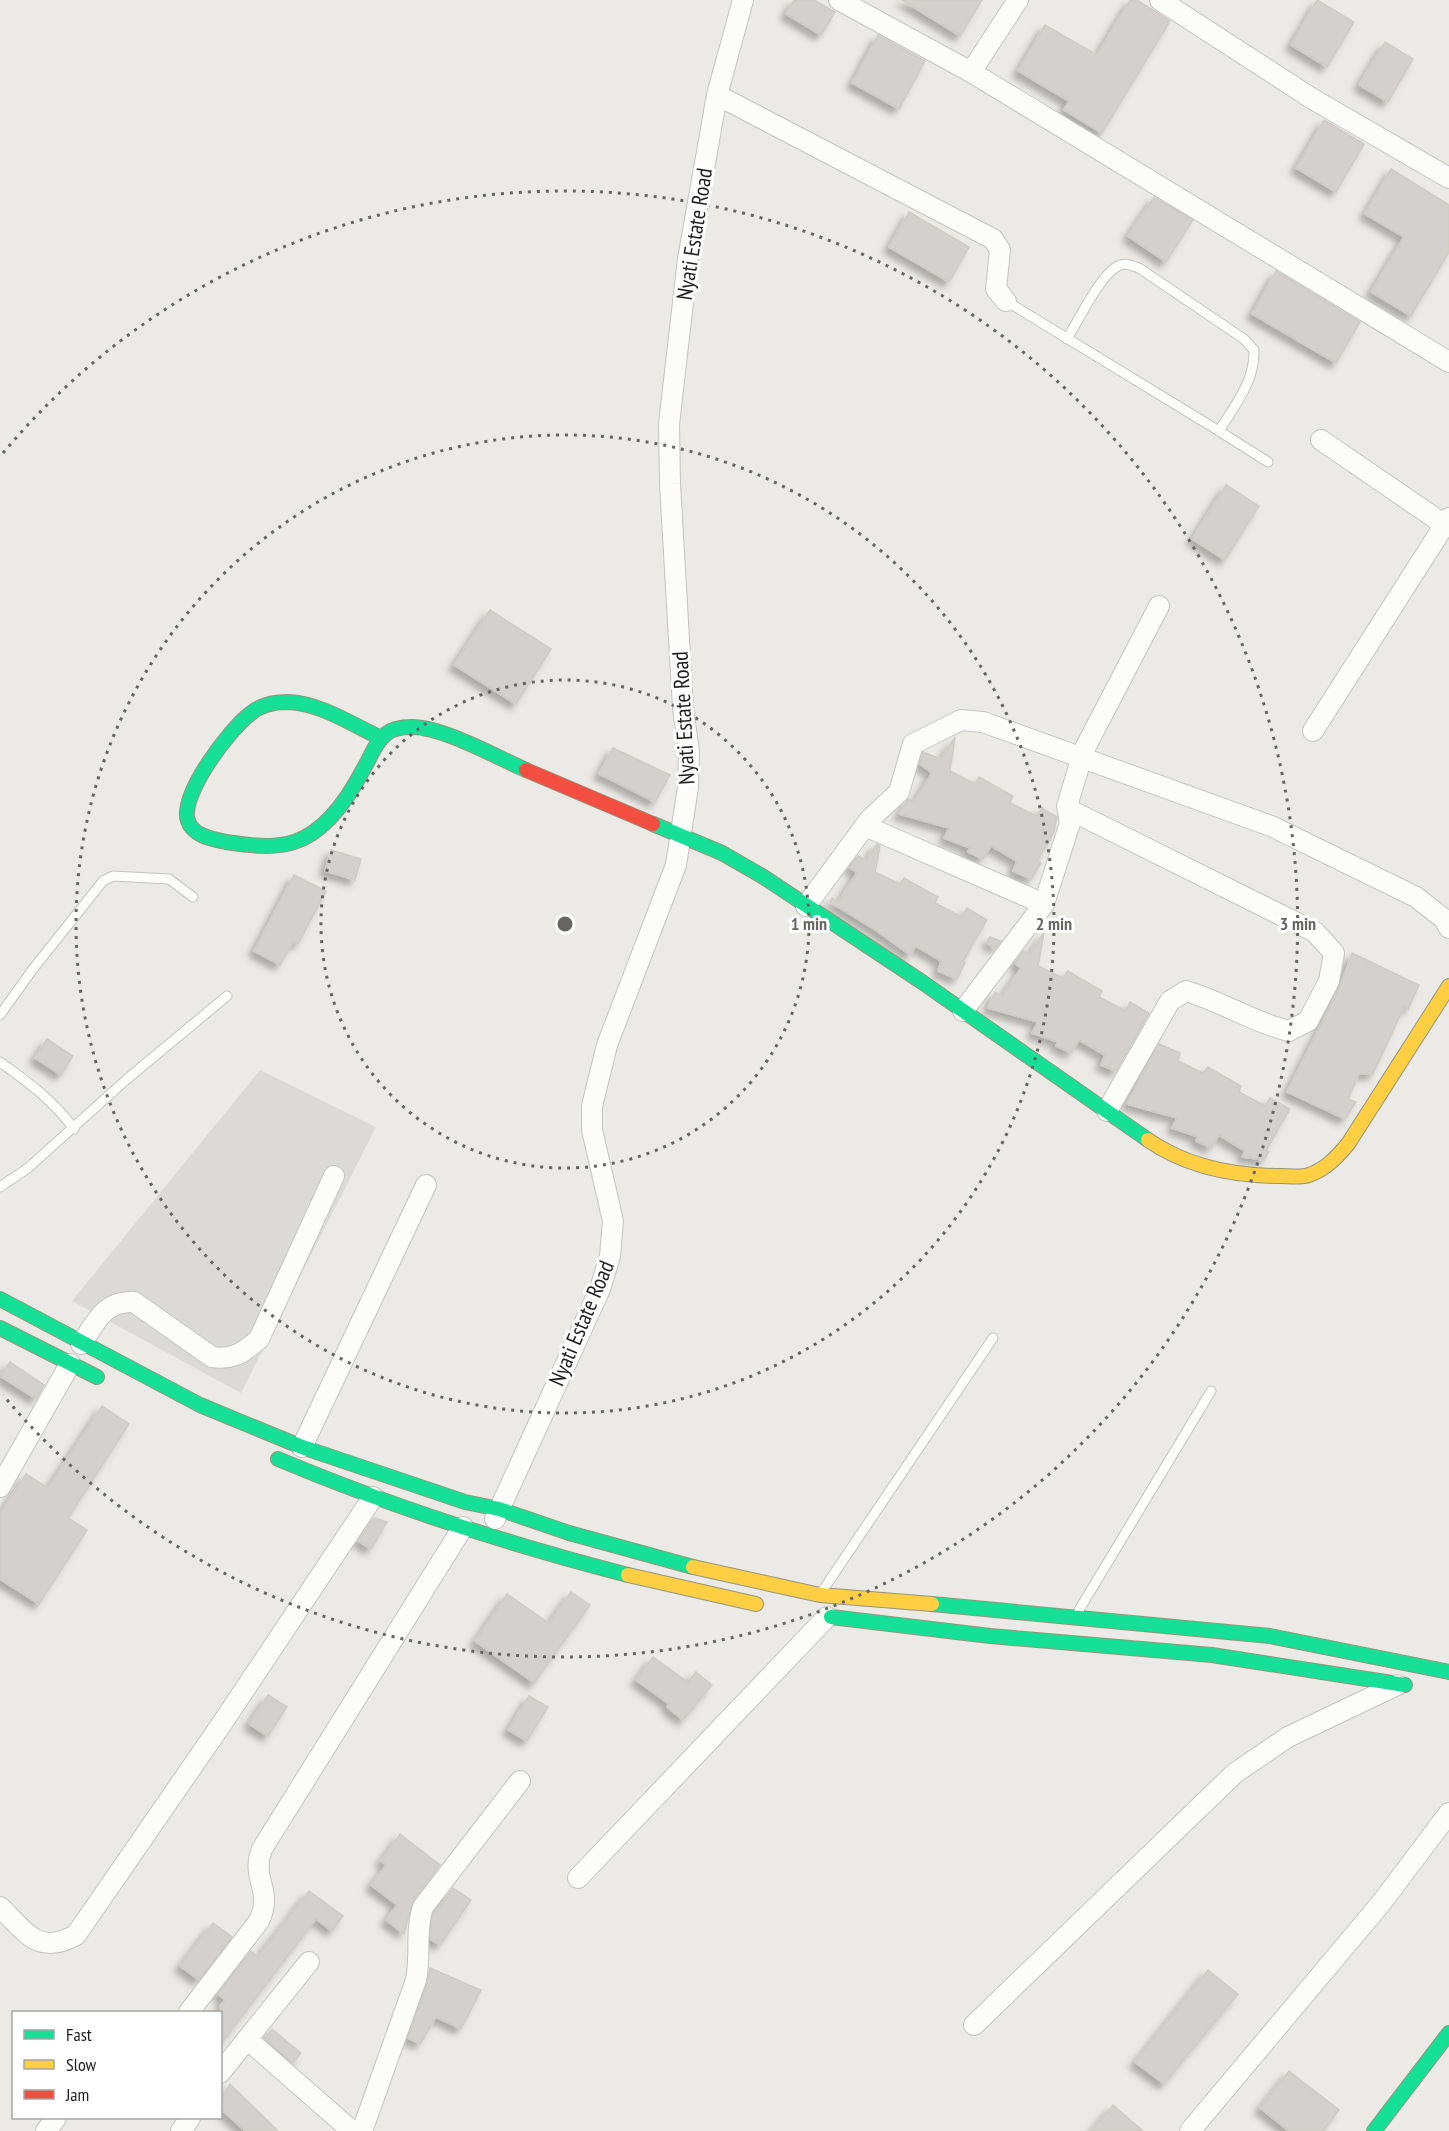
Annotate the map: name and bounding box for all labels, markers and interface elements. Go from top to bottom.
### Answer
street label: Nyati Estate Road [670,166,718,302]
street label: Nyati Estate Road [666,651,700,785]
text: 1 min [791,912,827,935]
text: 2 min [1036,912,1072,935]
text: 3 min [1280,912,1316,935]
centre of rings [555,914,575,934]
street label: Nyati Estate Road [542,1256,620,1390]
legend [12,2011,222,2119]
text: Fast [66,2023,92,2046]
text: Slow [66,2053,97,2076]
text: Jam [65,2083,89,2106]

